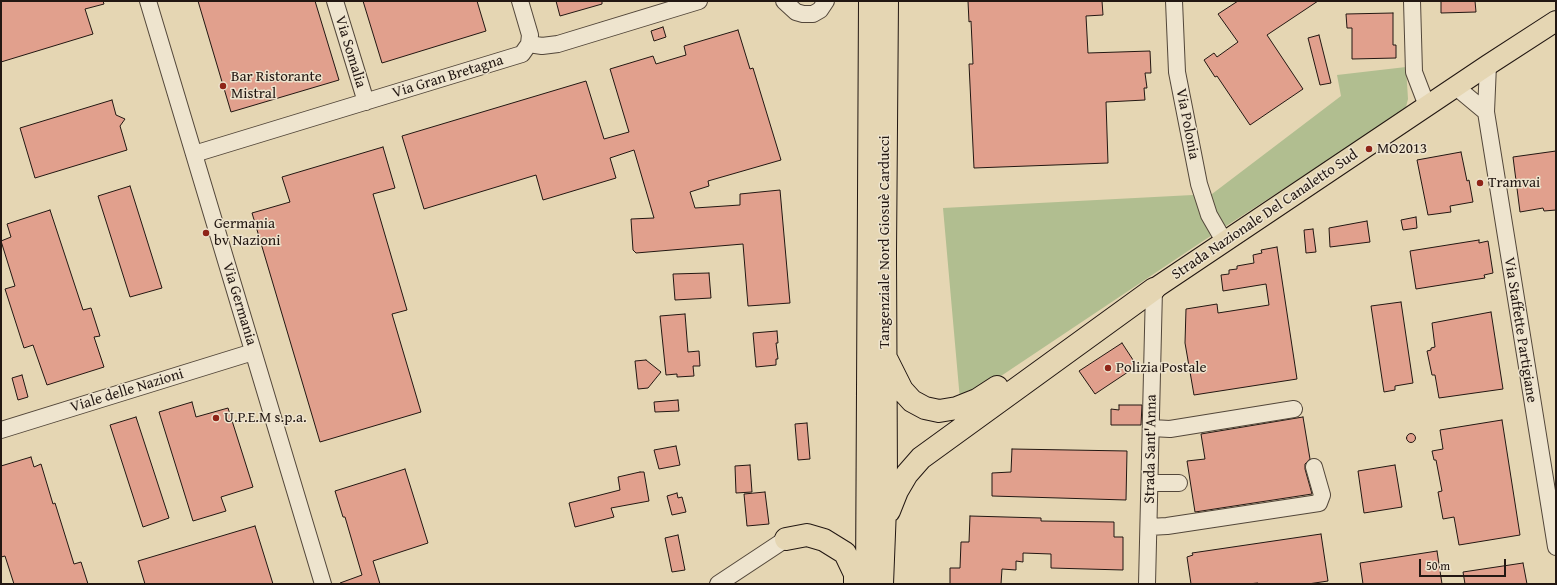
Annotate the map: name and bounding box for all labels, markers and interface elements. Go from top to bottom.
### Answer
street label: Via Somalia [331,14,369,90]
street label: Via Gran Bretagna [390,52,506,102]
place label: Bar Ristorante Mistral [231,68,322,103]
marker: Bar Ristorante Mistral [218,81,228,91]
street label: Via Polonia [1171,87,1203,161]
street label: Tangenziale Nord Giosuè Carducci [876,135,894,349]
place label: MO2013 [1377,140,1427,158]
marker: MO2013 [1364,144,1374,154]
street label: Strada Nazionale Del Canaletto Sud [1169,146,1361,284]
place label: Tramvai [1488,174,1540,192]
marker: Tramvai [1475,178,1485,188]
place label: Germania bv Nazioni [214,215,280,250]
marker: Germania bv Nazioni [201,228,211,238]
street label: Via Staffette Partigiane [1500,256,1540,404]
street label: Via Germania [218,260,260,348]
place label: Polizia Postale [1116,359,1207,377]
marker: Polizia Postale [1103,363,1113,373]
street label: Viale delle Nazioni [68,365,186,417]
street label: Strada Sant'Anna [1141,394,1161,504]
place label: U.P.E.M s.p.a. [224,409,307,427]
marker: U.P.E.M s.p.a. [211,413,221,423]
scale bar [1421,551,1508,577]
text: 50 m [1426,557,1450,574]

